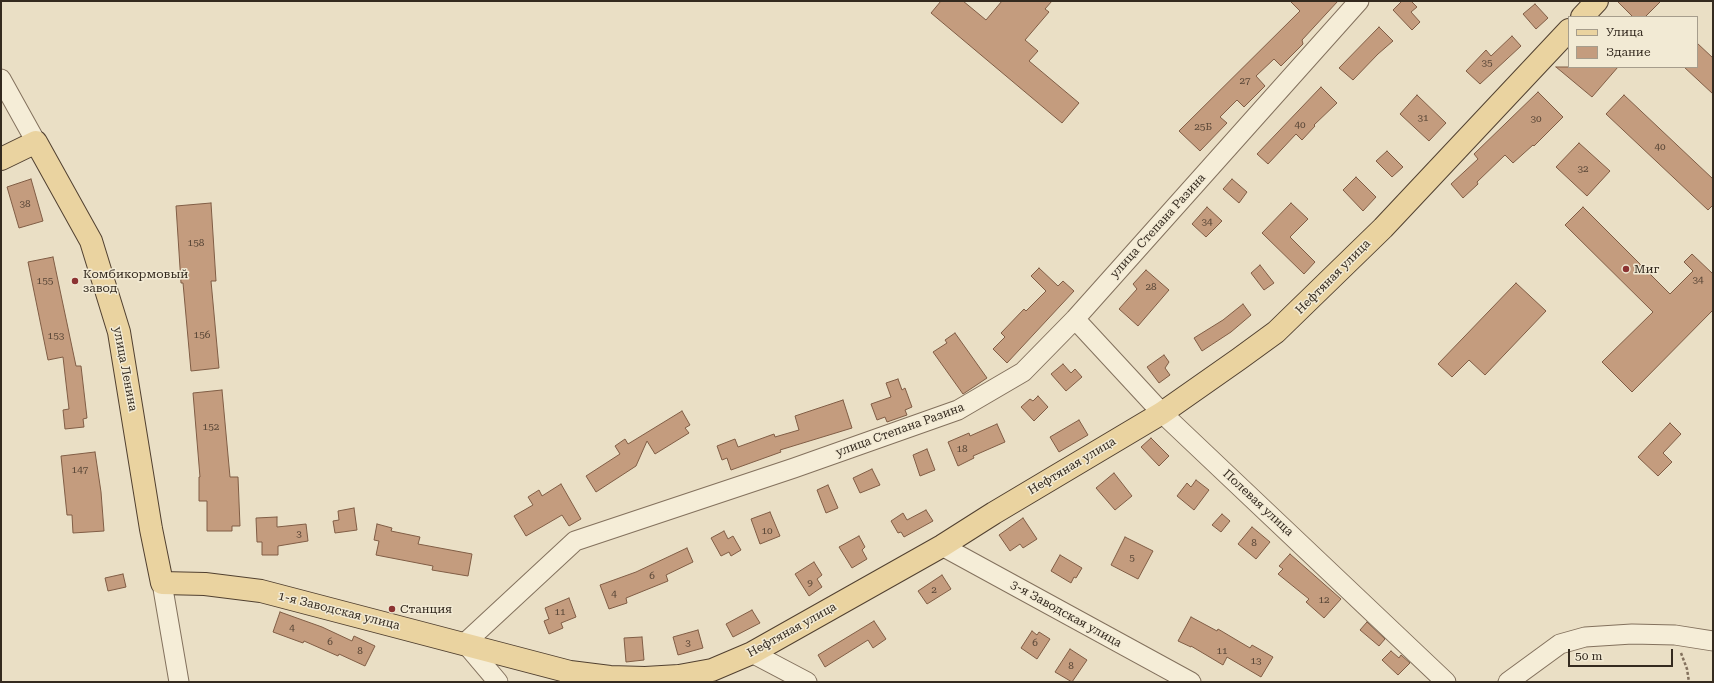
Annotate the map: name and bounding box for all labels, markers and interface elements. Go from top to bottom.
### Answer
legend [1568,16,1698,68]
text: Улица [1606,25,1643,39]
text: Здание [1606,45,1650,59]
house number: 35 [1481,57,1493,69]
house number: 27 [1239,75,1251,87]
house number: 31 [1417,112,1429,124]
house number: 30 [1530,113,1542,125]
house number: 40 [1294,119,1306,131]
house number: 25Б [1194,121,1212,133]
house number: 40 [1654,141,1666,153]
house number: 32 [1577,163,1589,175]
street label: улица Степана Разина [1107,171,1209,281]
house number: 38 [19,198,31,210]
house number: 34 [1201,216,1213,228]
house number: 158 [188,237,204,249]
street label: Нефтяная улица [1293,237,1373,317]
place label: Миг [1634,262,1660,276]
marker: Миг [1621,264,1631,274]
place label: Комбикормовый завод [83,267,188,295]
house number: 34 [1692,274,1704,286]
house number: 155 [37,275,53,287]
marker: Комбикормовый завод [70,276,80,286]
house number: 28 [1145,281,1157,293]
street label: улица Ленина [110,326,140,412]
house number: 156 [194,329,210,341]
house number: 153 [48,330,64,342]
street label: улица Степана Разина [834,400,966,460]
house number: 152 [203,421,219,433]
street label: Нефтяная улица [1026,434,1118,498]
house number: 18 [956,443,968,455]
house number: 147 [72,464,88,476]
street label: Полевая улица [1220,467,1296,539]
house number: 10 [761,525,773,537]
house number: 3 [296,528,302,540]
house number: 8 [1251,537,1257,549]
house number: 5 [1129,552,1135,564]
house number: 6 [649,570,655,582]
house number: 9 [807,577,813,589]
street label: 3-я Заводская улица [1008,577,1124,651]
house number: 2 [931,584,937,596]
house number: 4 [611,588,617,600]
street label: 1-я Заводская улица [277,589,401,633]
house number: 12 [1318,594,1330,606]
street label: Нефтяная улица [745,600,839,660]
place label: Станция [400,602,452,616]
marker: Станция [387,604,397,614]
house number: 11 [554,606,566,618]
house number: 4 [289,622,295,634]
house number: 6 [327,636,333,648]
house number: 3 [685,637,691,649]
house number: 6 [1032,637,1038,649]
scale bar [1570,641,1675,667]
house number: 8 [357,645,363,657]
house number: 11 [1216,645,1228,657]
text: 50 m [1575,649,1602,663]
house number: 13 [1250,655,1262,667]
house number: 8 [1068,660,1074,672]

